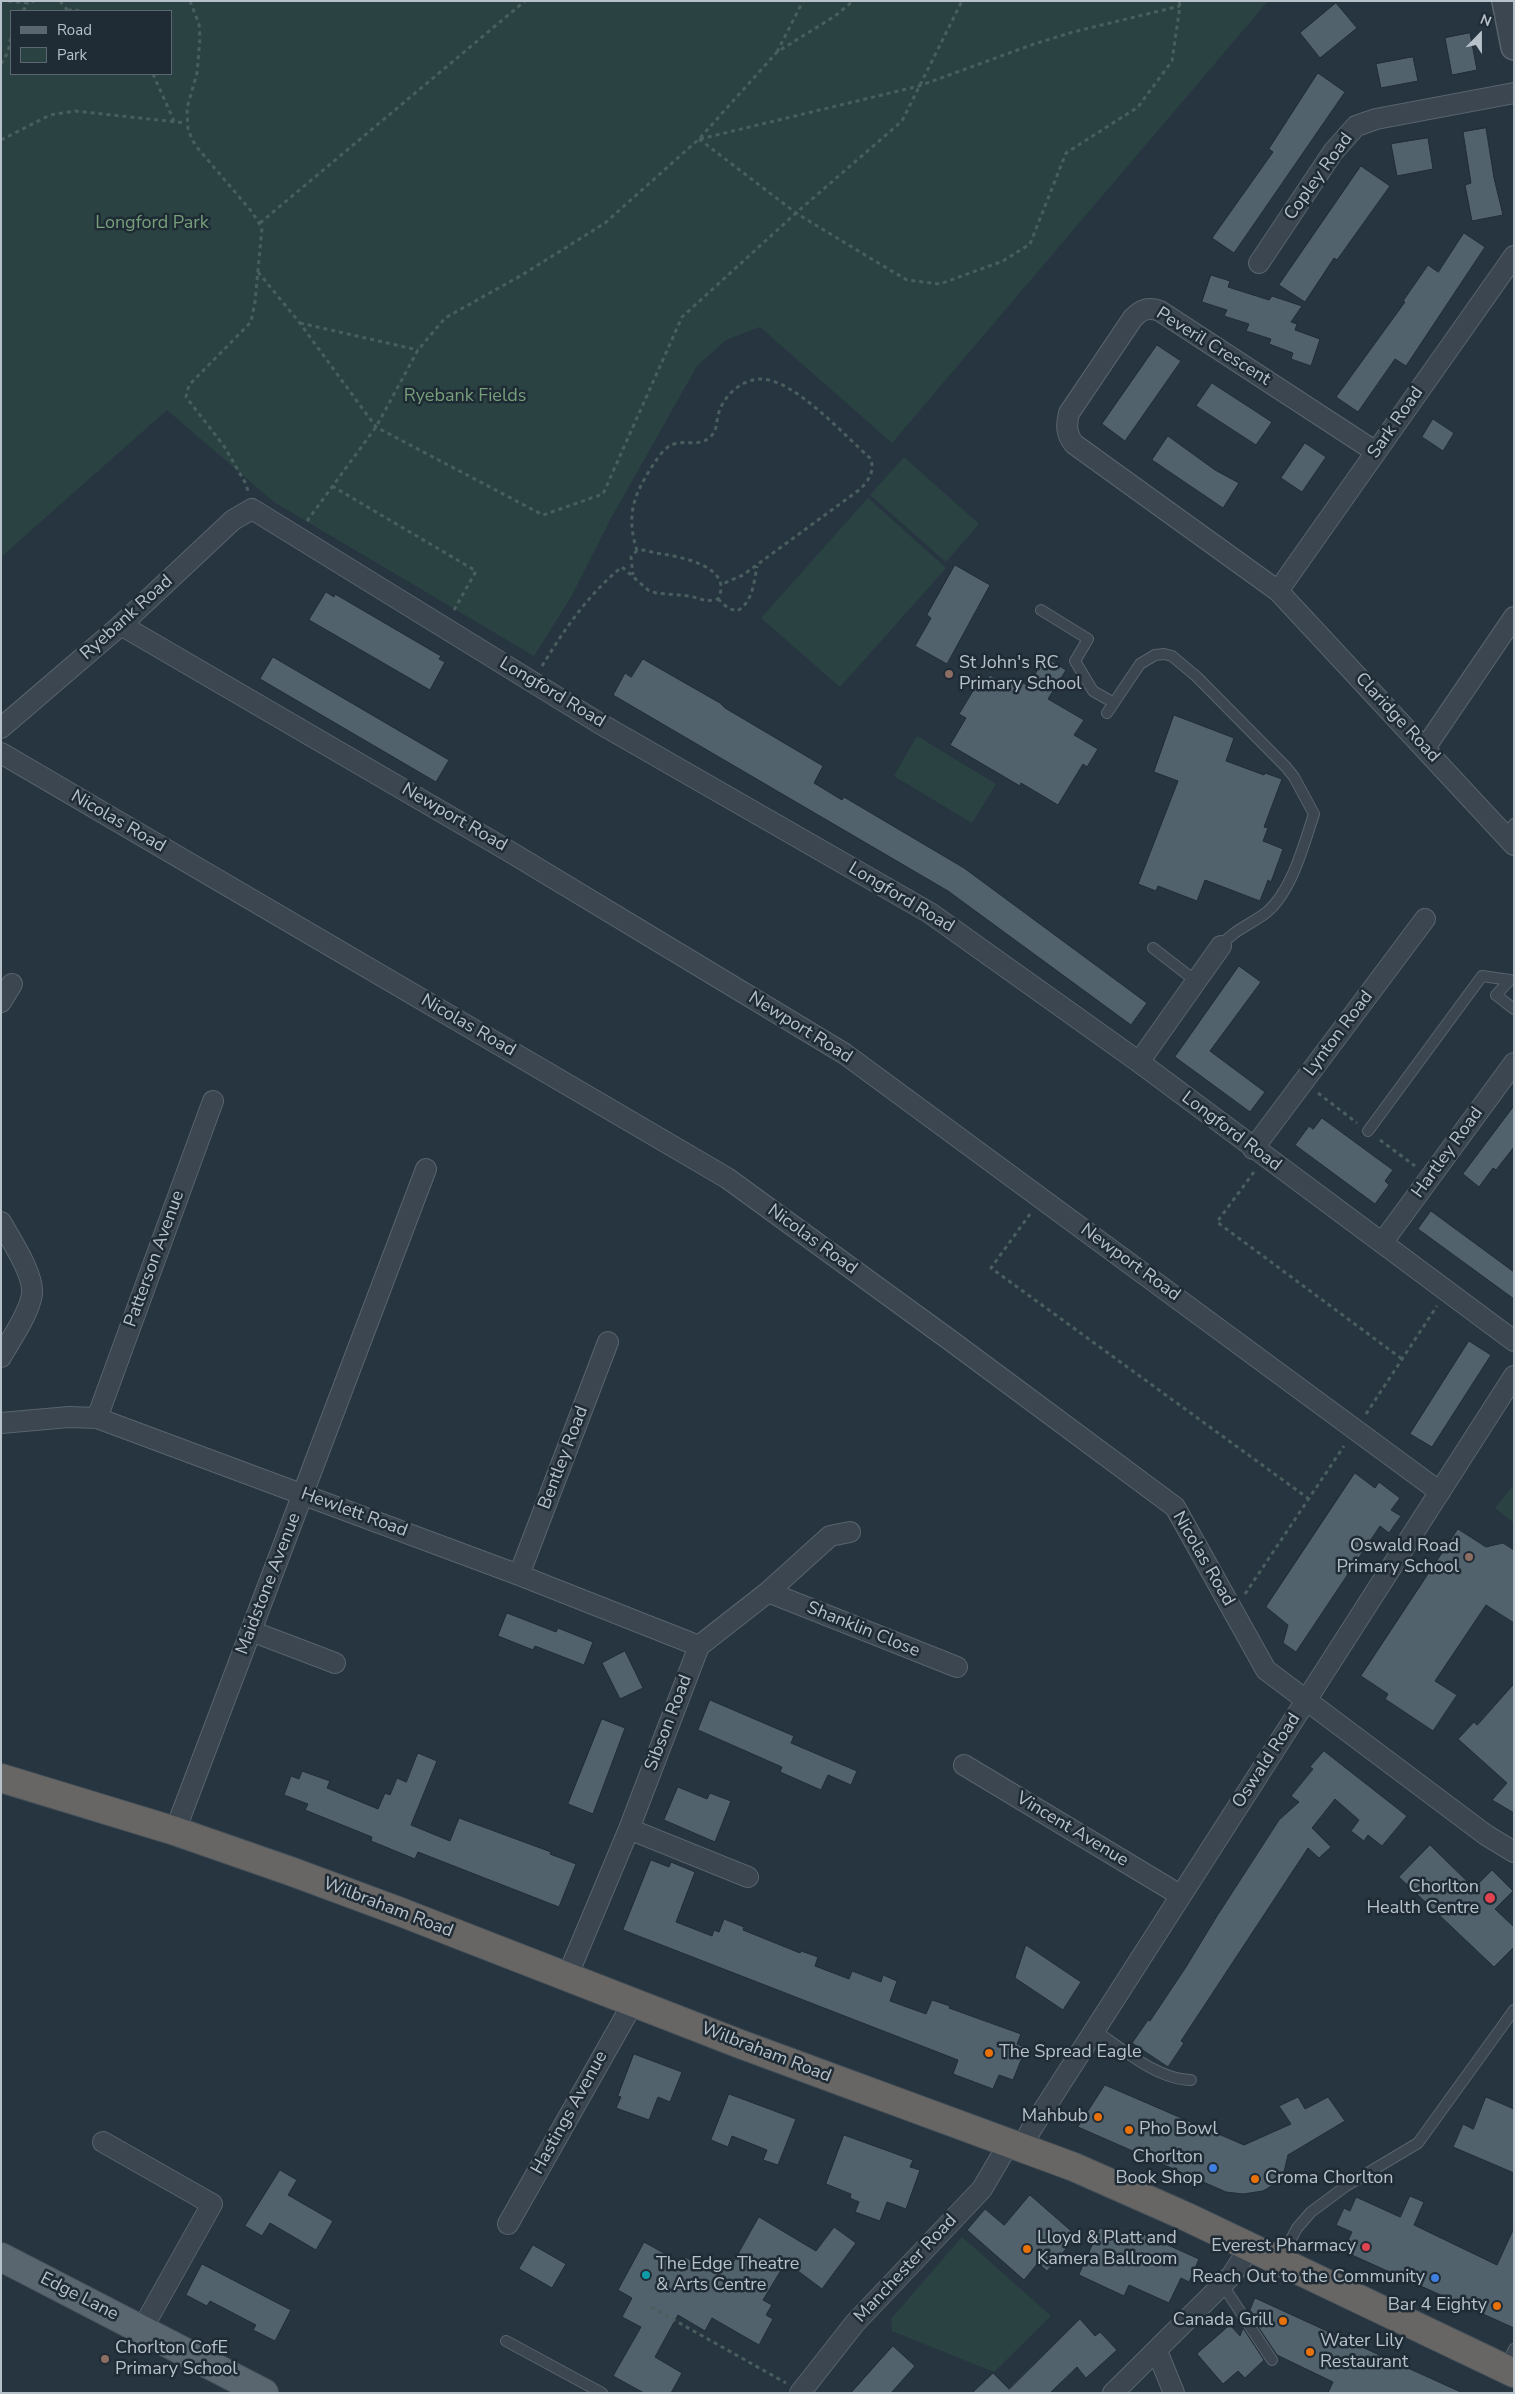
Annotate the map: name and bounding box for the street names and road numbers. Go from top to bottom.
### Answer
street label: Copley Road [1280,129,1358,225]
street label: Peveril Crescent [1152,303,1274,391]
street label: Sark Road [1363,383,1429,463]
street label: Ryebank Road [76,571,178,665]
street label: Longford Road [495,653,609,733]
street label: Claridge Road [1350,669,1444,767]
street label: Newport Road [397,779,511,857]
street label: Nicolas Road [67,786,169,858]
street label: Longford Road [844,858,958,938]
street label: Lynton Road [1300,987,1378,1081]
street label: Newport Road [744,988,856,1068]
street label: Nicolas Road [417,990,519,1062]
street label: Longford Road [1177,1087,1285,1177]
street label: Hartley Road [1408,1103,1488,1203]
street label: Patterson Avenue [120,1188,190,1330]
street label: Nicolas Road [763,1200,861,1280]
street label: Newport Road [1076,1220,1184,1306]
street label: Bentley Road [534,1403,594,1513]
street label: Hewlett Road [298,1484,410,1542]
street label: Nicolas Road [1167,1508,1239,1610]
street label: Maidstone Avenue [232,1510,306,1658]
street label: Shanklin Close [803,1598,923,1662]
street label: Sibson Road [641,1672,697,1774]
street label: Oswald Road [1228,1709,1306,1813]
street label: Vincent Avenue [1012,1788,1132,1872]
street label: Wilbraham Road [320,1873,456,1943]
street label: Wilbraham Road [698,2018,834,2088]
street label: Hastings Avenue [527,2048,613,2178]
street label: Manchester Road [850,2210,962,2328]
street label: Edge Lane [36,2268,122,2326]

